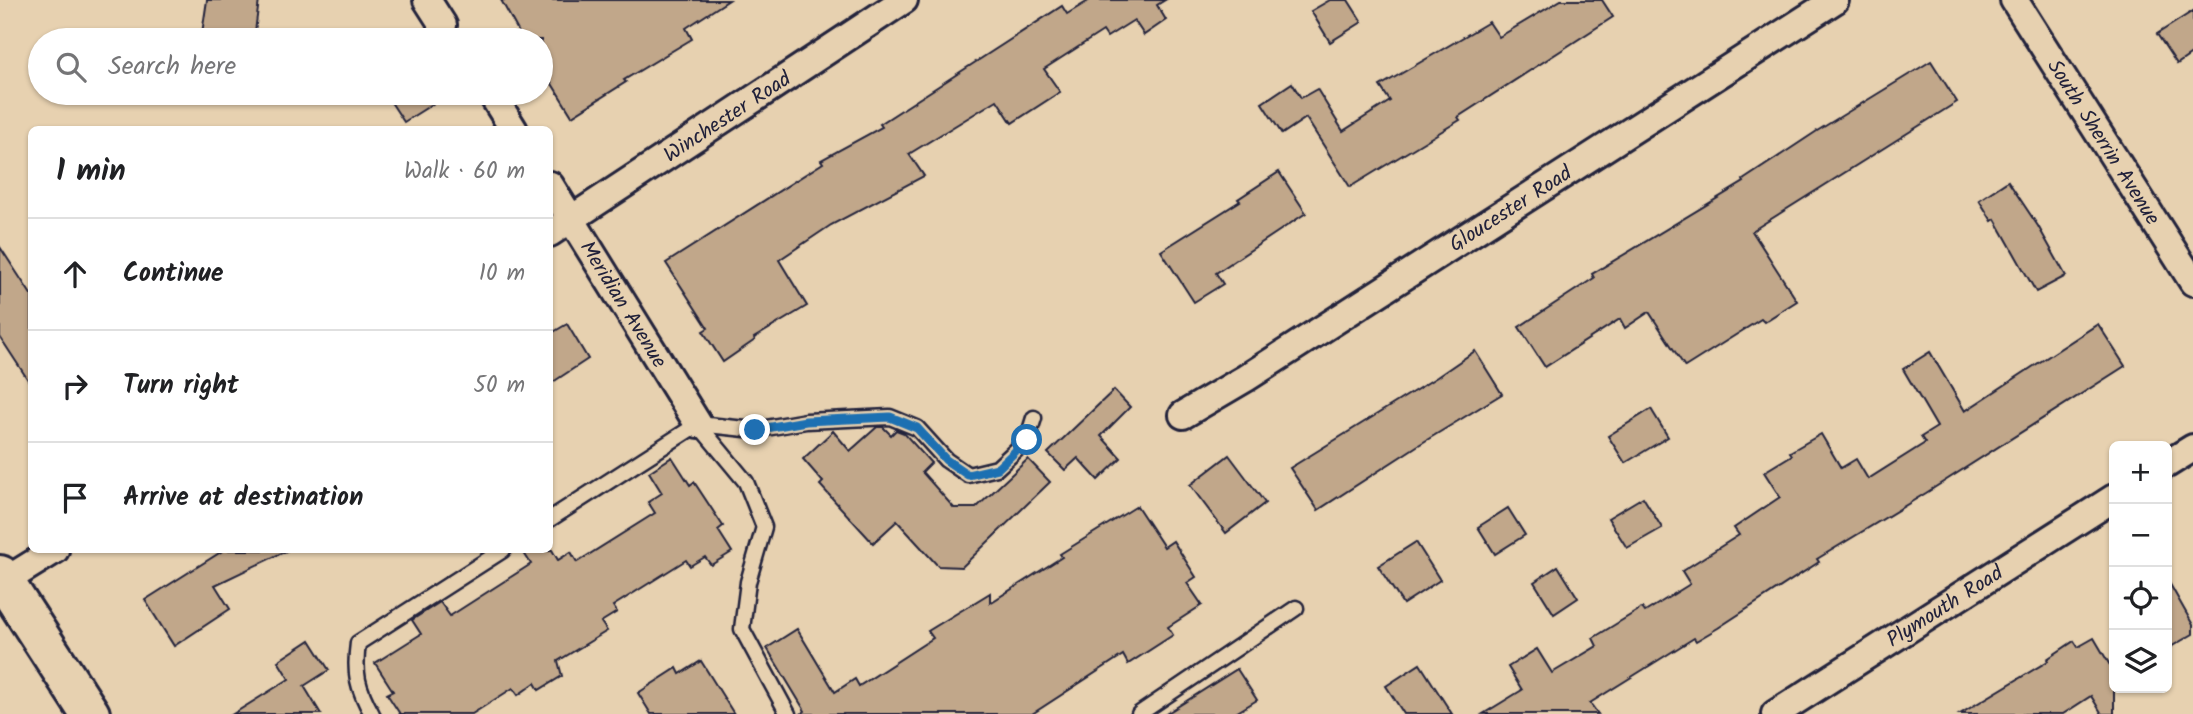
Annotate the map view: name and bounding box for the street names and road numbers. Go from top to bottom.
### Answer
street label: South Sherrin Avenue [2038,53,2168,233]
street label: Winchester Road [658,63,799,172]
street label: Gloucester Road [1443,158,1579,262]
street label: Meridian Avenue [570,235,675,376]
street label: Plymouth Road [1880,557,2011,657]

